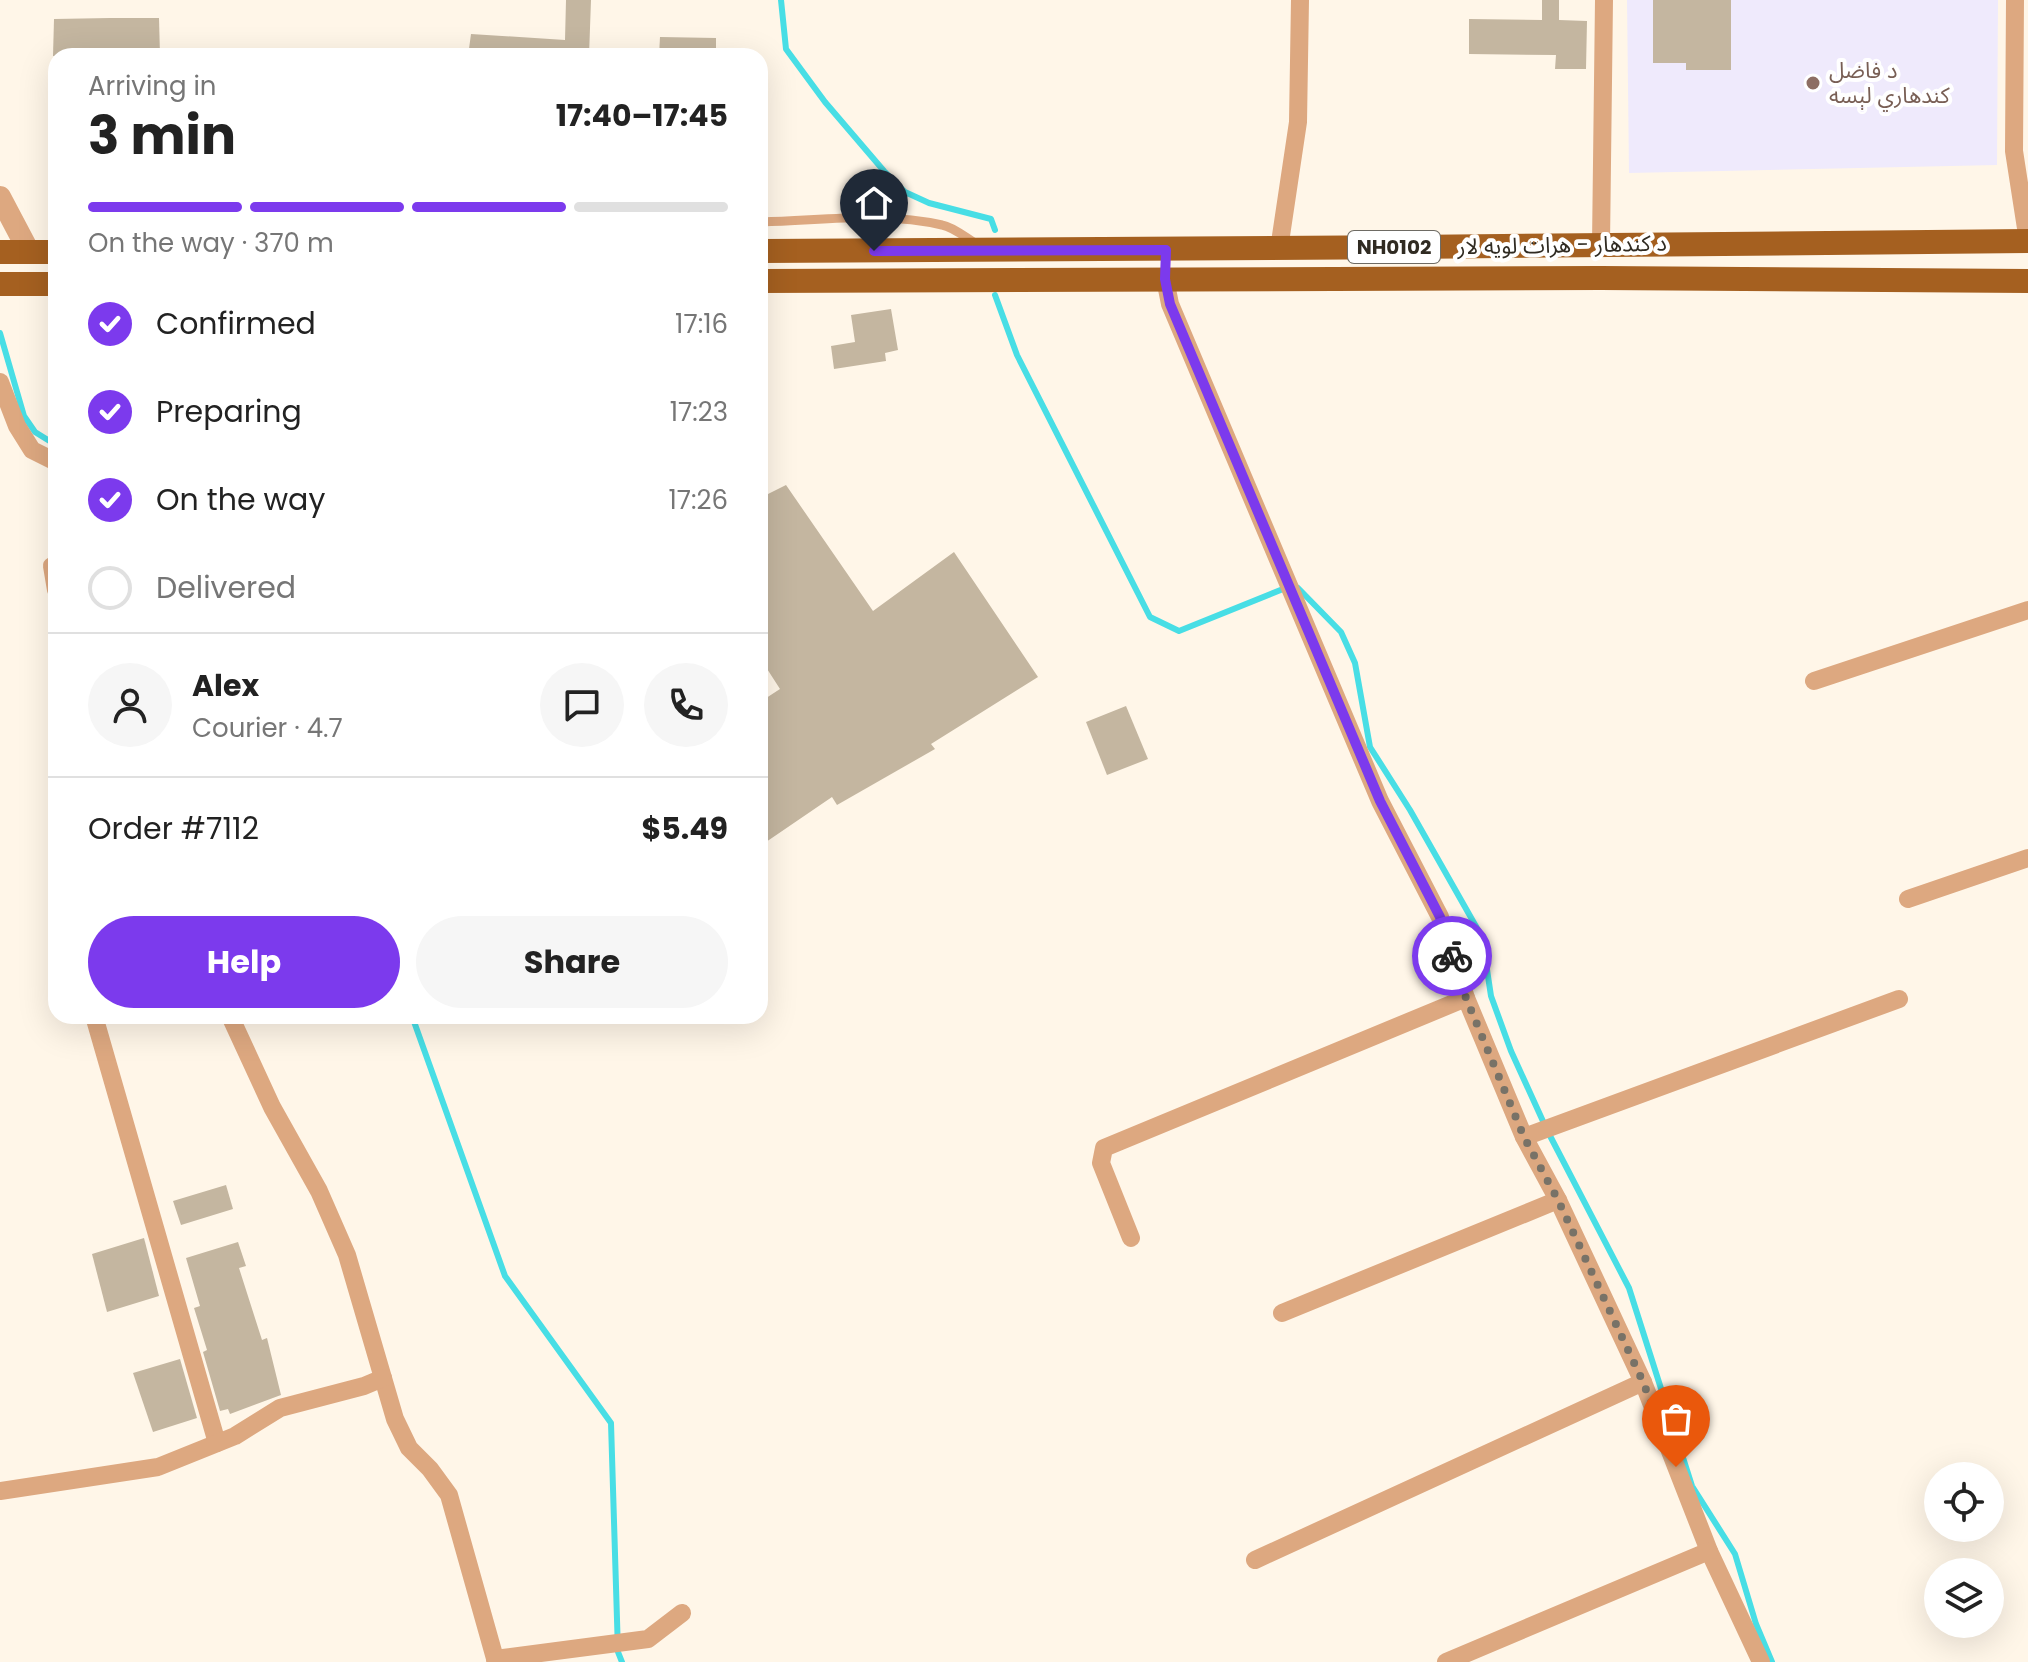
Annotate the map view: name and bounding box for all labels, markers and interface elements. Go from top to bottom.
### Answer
place label: د فاضل کندهاري لېسه [1829,55,1951,112]
text: Arriving in [88,68,217,104]
marker: د فاضل کندهاري لېسه [1804,74,1822,92]
text: 17:40–17:45 [556,94,728,137]
text: 3 min [88,99,236,172]
pin [840,169,908,251]
icon: home [852,181,896,225]
text: On the way · 370 m [88,225,334,261]
street label: د کندهار - هرات لويه لار [1456,228,1667,262]
road number: NH0102 [1348,231,1440,263]
icon: check [88,302,132,346]
text: Confirmed [156,302,316,345]
text: 17:16 [675,306,728,342]
icon: check [88,390,132,434]
text: Preparing [156,390,302,433]
text: 17:23 [670,394,728,430]
icon: check [88,478,132,522]
text: On the way [156,478,325,521]
text: 17:26 [668,482,728,518]
text: Delivered [156,566,296,609]
button: person [88,663,172,747]
button: chat [540,663,624,747]
button: phone [644,663,728,747]
text: Alex [192,664,259,707]
text: Courier · 4.7 [192,710,343,746]
text: Order #7112 [88,807,259,850]
text: $5.49 [642,807,728,850]
button: Help [88,916,400,1008]
button: Share [416,916,728,1008]
courier [1412,916,1492,996]
icon: bike [1430,934,1474,978]
pin [1642,1385,1710,1467]
icon: bag [1654,1397,1698,1441]
map controls [1924,1462,2004,1638]
button: locate [1924,1462,2004,1542]
button: layers [1924,1558,2004,1638]

